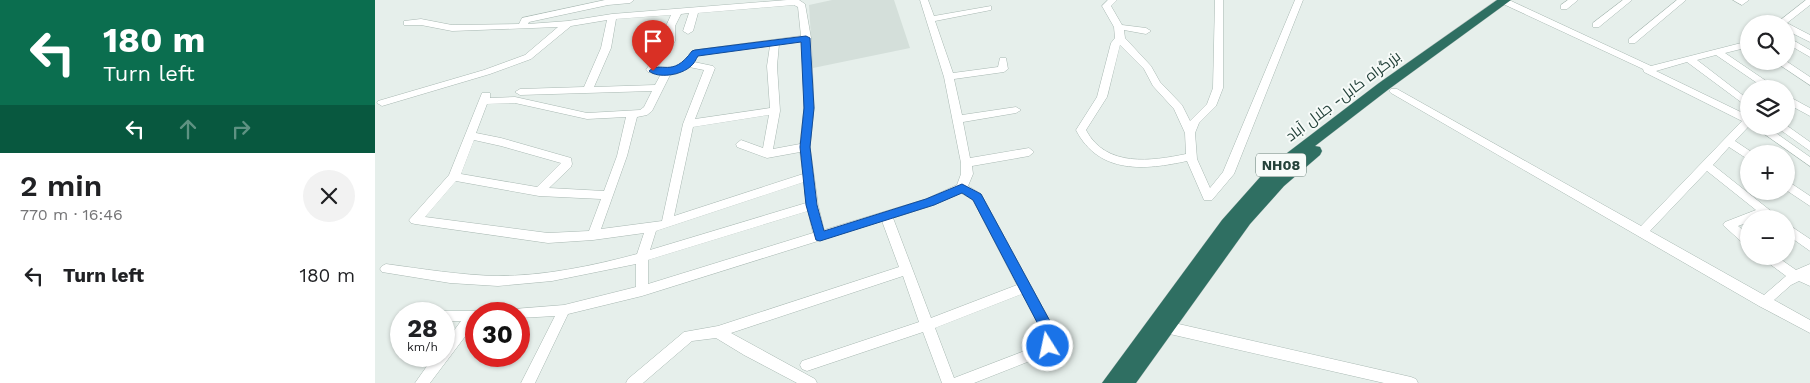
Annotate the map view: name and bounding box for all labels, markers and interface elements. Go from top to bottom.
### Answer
map controls [1740,15,1795,265]
button: search [1740,15,1795,70]
text: 180 m [103,19,206,61]
icon: left [20,20,85,85]
pin [632,20,674,71]
icon: arrive [639,27,667,55]
street label: بزرگراه کابل- جلال آباد [1282,47,1405,146]
text: Turn left [103,61,195,86]
button: layers [1740,80,1795,135]
icon: left [121,115,149,143]
icon: ahead [174,115,202,143]
icon: right [227,115,255,143]
button: + [1740,145,1795,200]
road number: NH08 [1256,154,1306,176]
text: 2 min [20,168,102,203]
button: close [303,170,355,222]
text: 770 m · 16:46 [20,205,123,224]
button: − [1740,210,1795,265]
icon: left [20,262,48,290]
text: Turn left [63,264,144,287]
text: 180 m [299,264,355,287]
speed limit sign: 30 [465,302,530,367]
text: 28 [407,314,438,343]
position arrow [1021,319,1073,371]
text: km/h [407,340,438,354]

